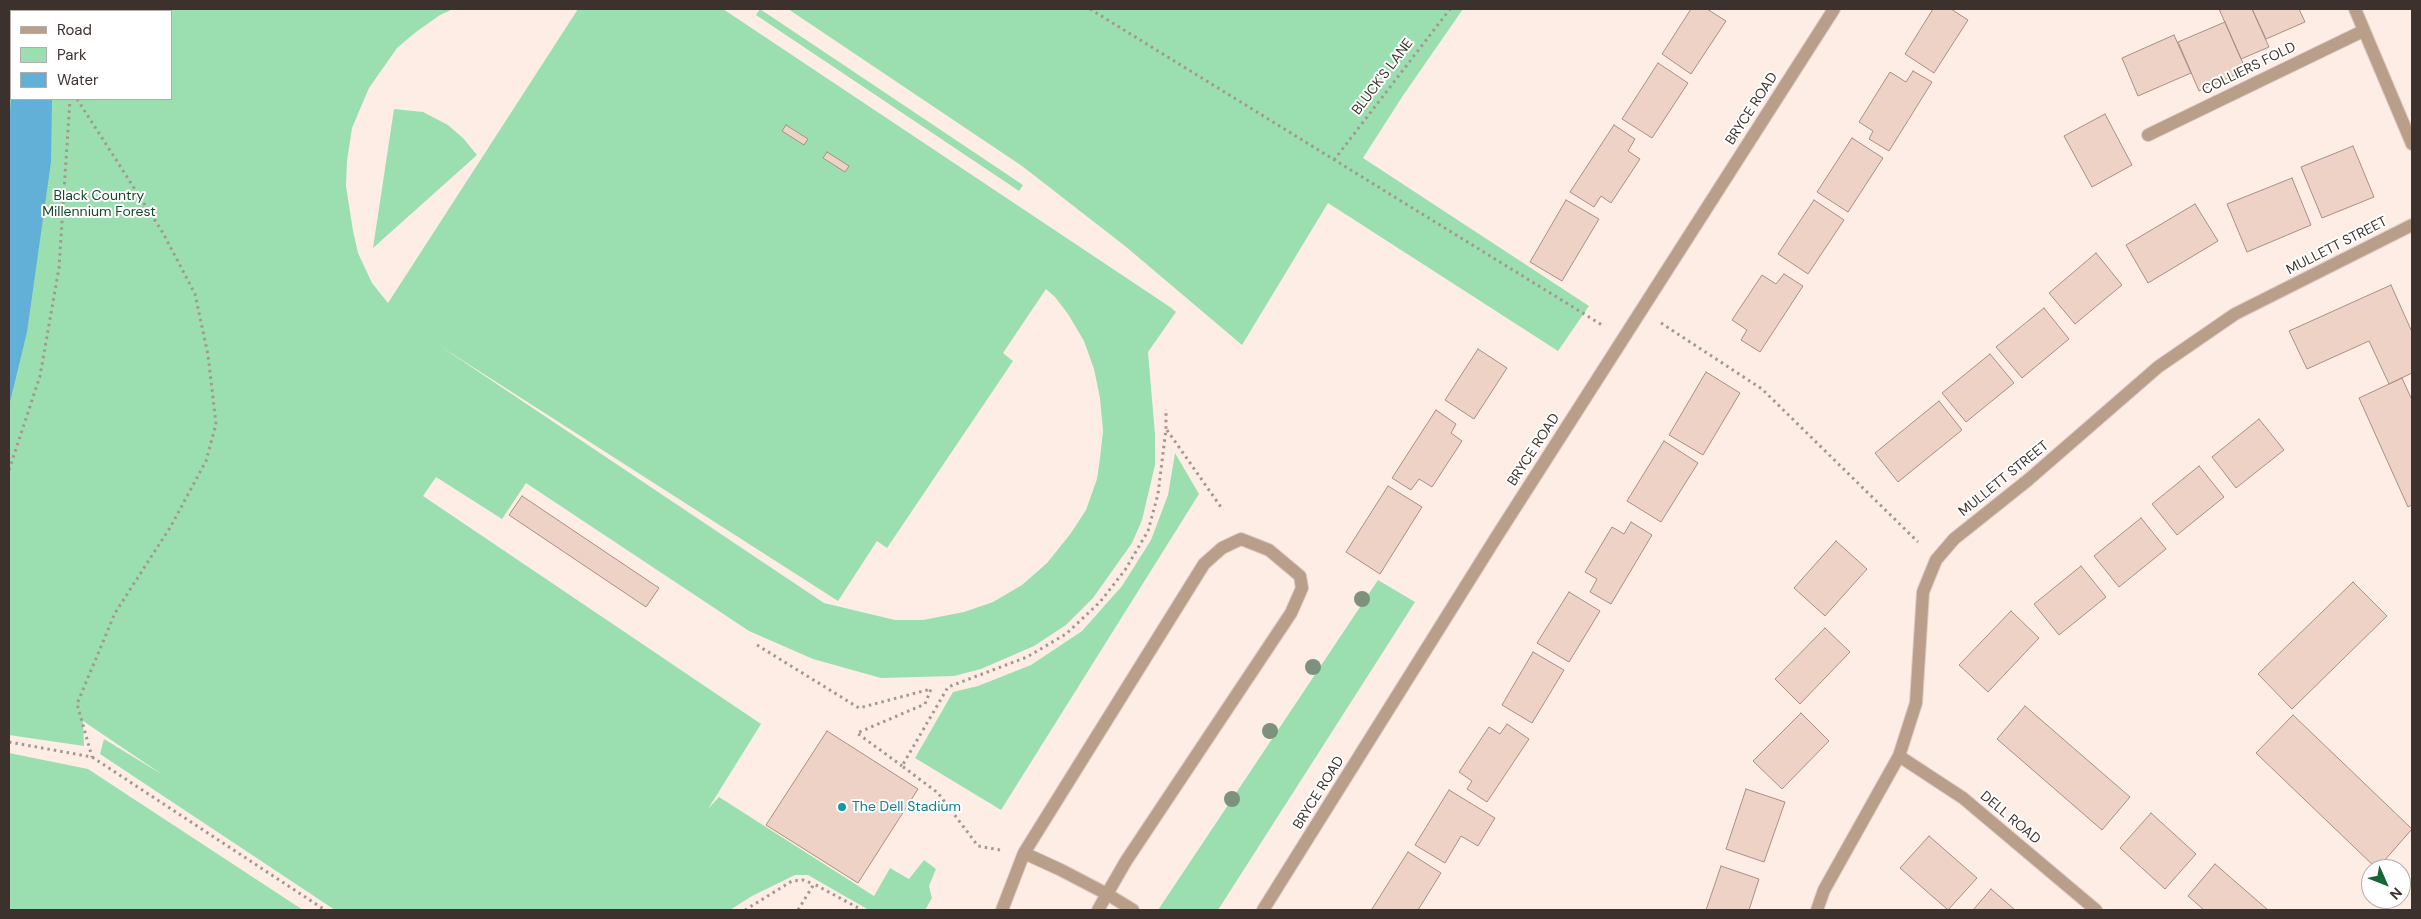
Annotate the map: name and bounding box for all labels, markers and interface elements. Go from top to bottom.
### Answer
legend [10,10,172,100]
text: Road [57,20,92,40]
street label: BLUCK'S LANE [1349,36,1417,118]
street label: COLLIERS FOLD [2199,39,2299,99]
text: Park [57,45,87,65]
text: Water [57,70,98,90]
street label: BRYCE ROAD [1722,70,1782,148]
park label: Black Country Millennium Forest [42,188,156,220]
street label: MULLETT STREET [2284,213,2390,279]
street label: BRYCE ROAD [1504,411,1564,489]
street label: MULLETT STREET [1956,438,2052,520]
street label: BRYCE ROAD [1290,753,1348,833]
street label: DELL ROAD [1976,788,2044,848]
place label: The Dell Stadium [852,799,961,815]
marker: The Dell Stadium [836,801,848,813]
north arrow [2361,859,2411,909]
text: N [2386,884,2406,904]

